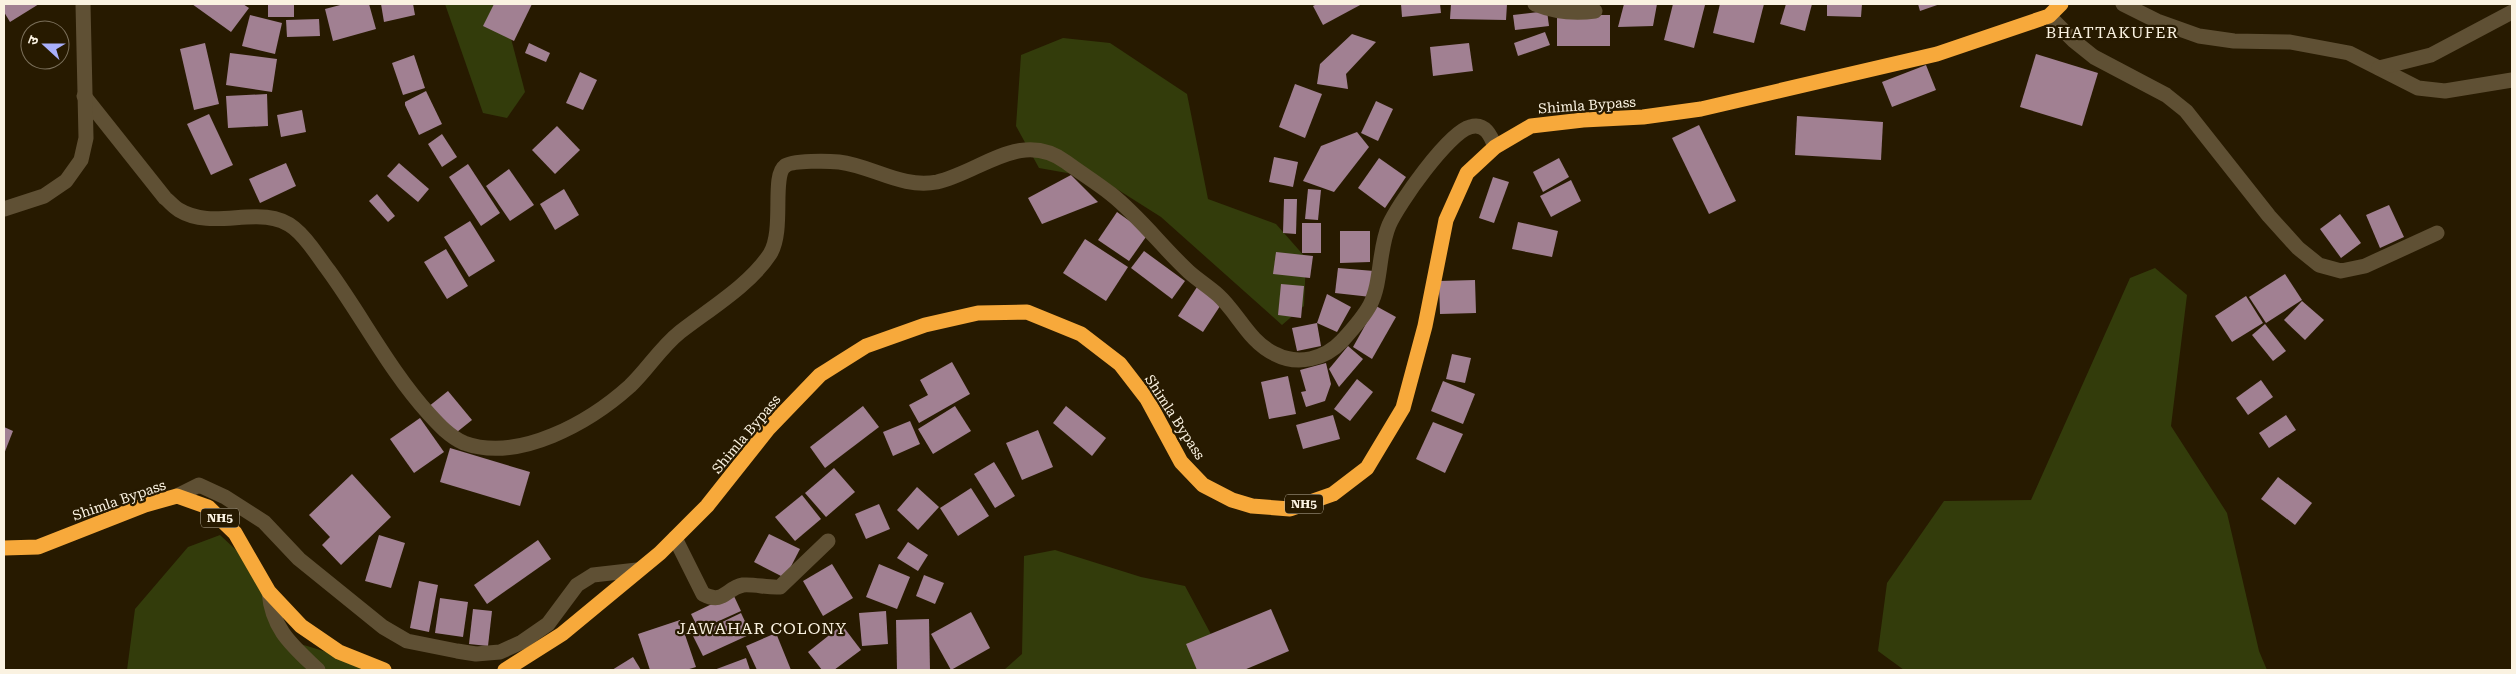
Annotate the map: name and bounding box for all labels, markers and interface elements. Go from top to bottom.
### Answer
north arrow [20,20,70,70]
district label: BHATTAKUFER [2045,23,2179,42]
text: उ [24,33,42,47]
street label: Shimla Bypass [1538,94,1637,116]
street label: Shimla Bypass [1142,372,1209,463]
street label: Shimla Bypass [708,391,784,477]
street label: Shimla Bypass [70,476,168,523]
road number: NH5 [1285,494,1323,514]
road number: NH5 [201,508,239,528]
district label: JAWAHAR COLONY [677,619,847,638]

